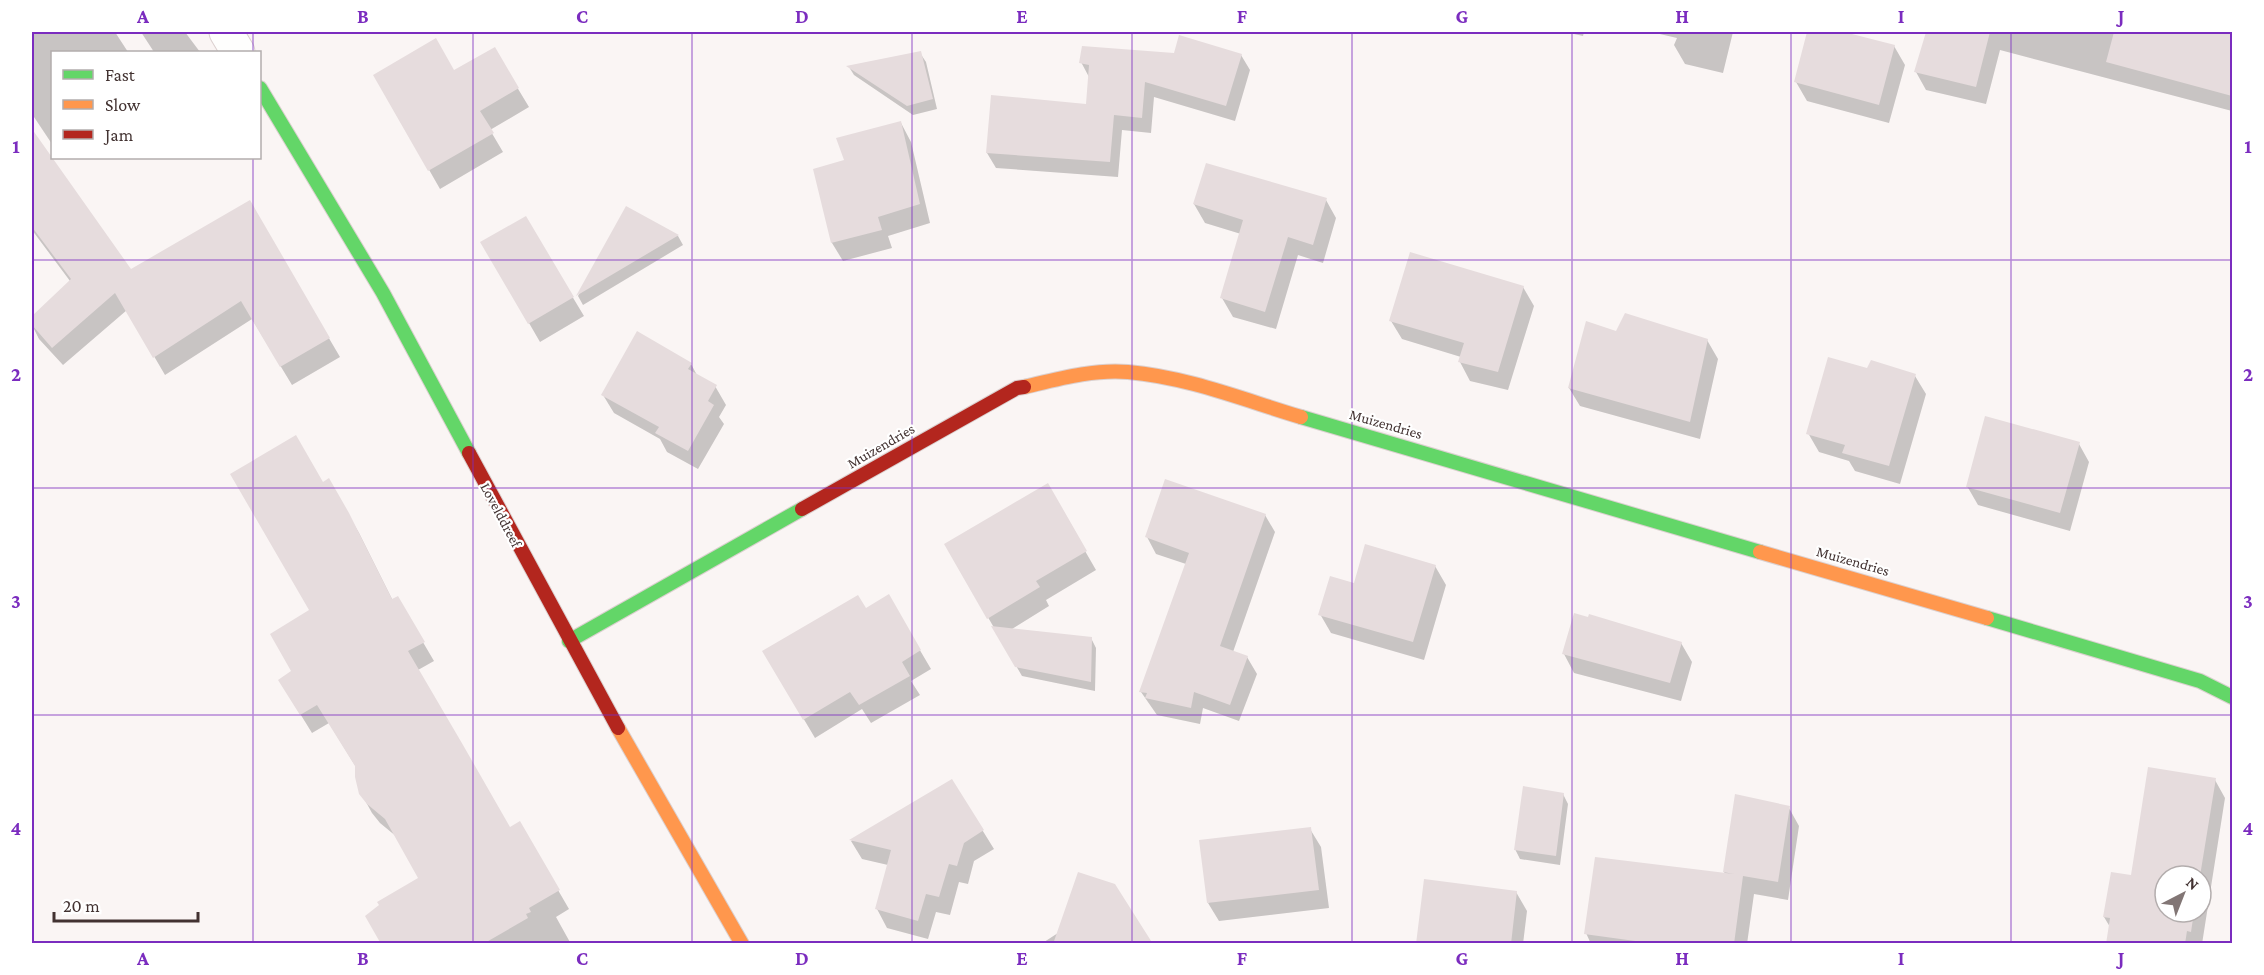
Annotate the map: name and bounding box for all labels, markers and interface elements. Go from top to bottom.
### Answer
text: A [136,5,150,27]
text: B [357,5,369,27]
text: C [576,5,588,27]
text: D [795,5,809,27]
text: E [1016,5,1028,27]
text: F [1237,5,1248,27]
text: G [1456,5,1469,27]
text: H [1675,5,1689,27]
text: I [1898,5,1905,27]
text: J [2116,5,2125,27]
legend [51,51,261,159]
text: Fast [105,65,136,85]
text: Slow [105,95,141,115]
text: Jam [103,125,134,145]
text: 1 [12,135,20,157]
text: 1 [2244,135,2252,157]
text: 2 [11,363,21,385]
text: 2 [2243,363,2253,385]
street label: Muizendries [1348,406,1424,442]
street label: Muizendries [845,420,918,472]
street label: Lovelddreef [477,480,525,551]
street label: Muizendries [1815,543,1891,579]
text: 3 [11,590,21,612]
text: 3 [2243,590,2253,612]
text: 4 [11,817,22,839]
text: 4 [2243,817,2254,839]
north arrow [2153,864,2213,924]
text: N [2183,873,2203,893]
scale bar [54,885,198,923]
text: 20 m [63,896,100,916]
text: A [136,947,150,969]
text: B [357,947,369,969]
text: C [576,947,588,969]
text: D [795,947,809,969]
text: E [1016,947,1028,969]
text: F [1237,947,1248,969]
text: G [1456,947,1469,969]
text: H [1675,947,1689,969]
text: I [1898,947,1905,969]
text: J [2116,947,2125,969]

